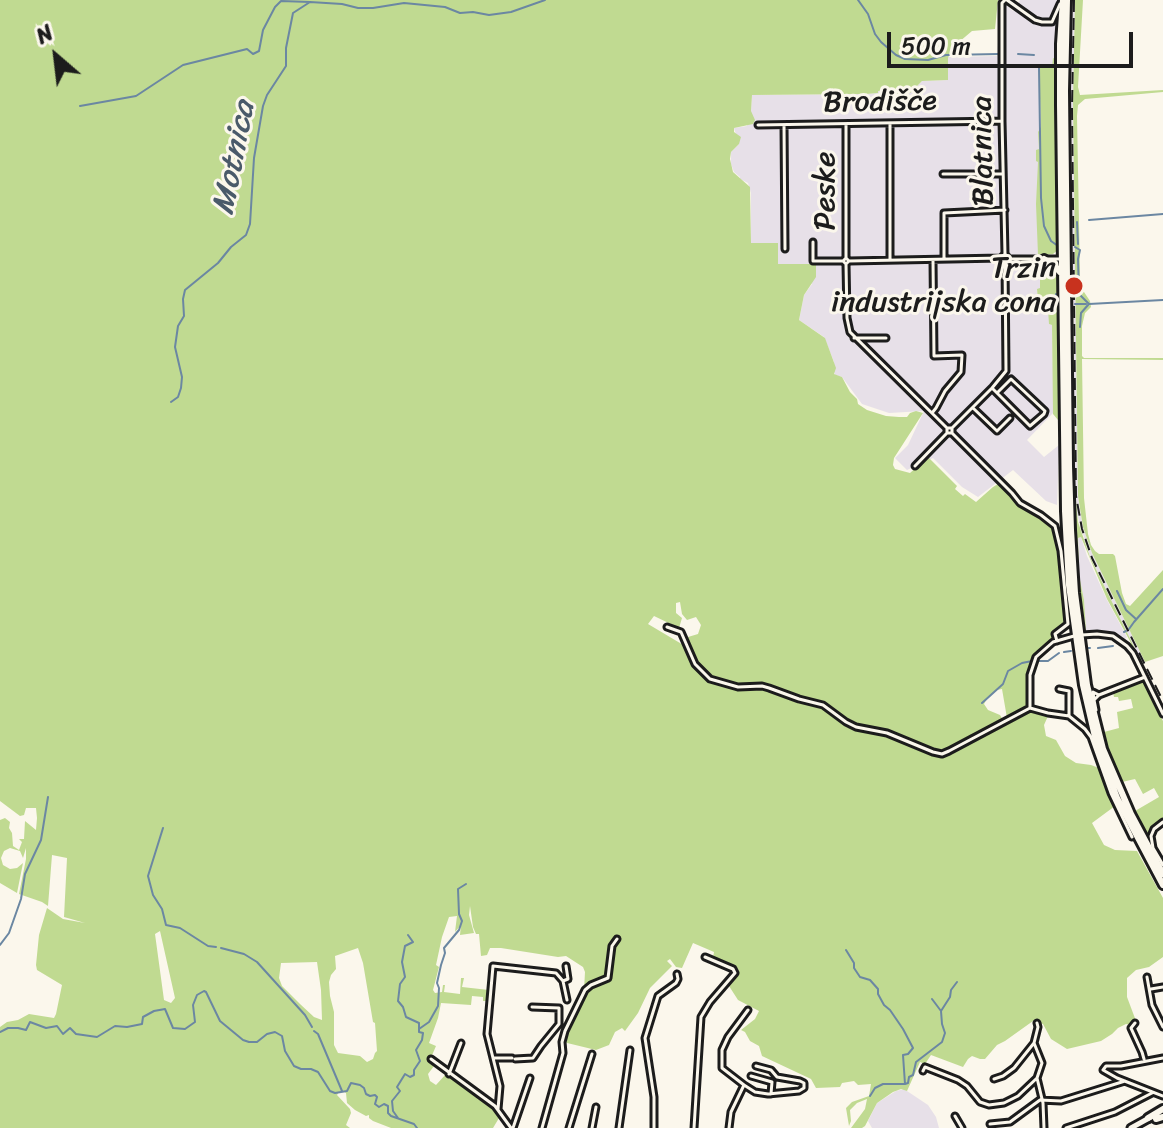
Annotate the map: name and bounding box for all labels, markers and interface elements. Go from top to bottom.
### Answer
text: N [29,14,60,55]
north arrow [16,16,96,96]
scale bar [891,16,1137,66]
text: 500 m [901,25,971,67]
street label: Brodišče [823,84,937,122]
street label: Blatnica [965,96,1003,206]
water label: Motnica [205,98,265,218]
street label: Peske [808,152,844,230]
place label: Trzin industrijska cona [831,251,1056,322]
marker: Trzin industrijska cona [1063,275,1085,297]

